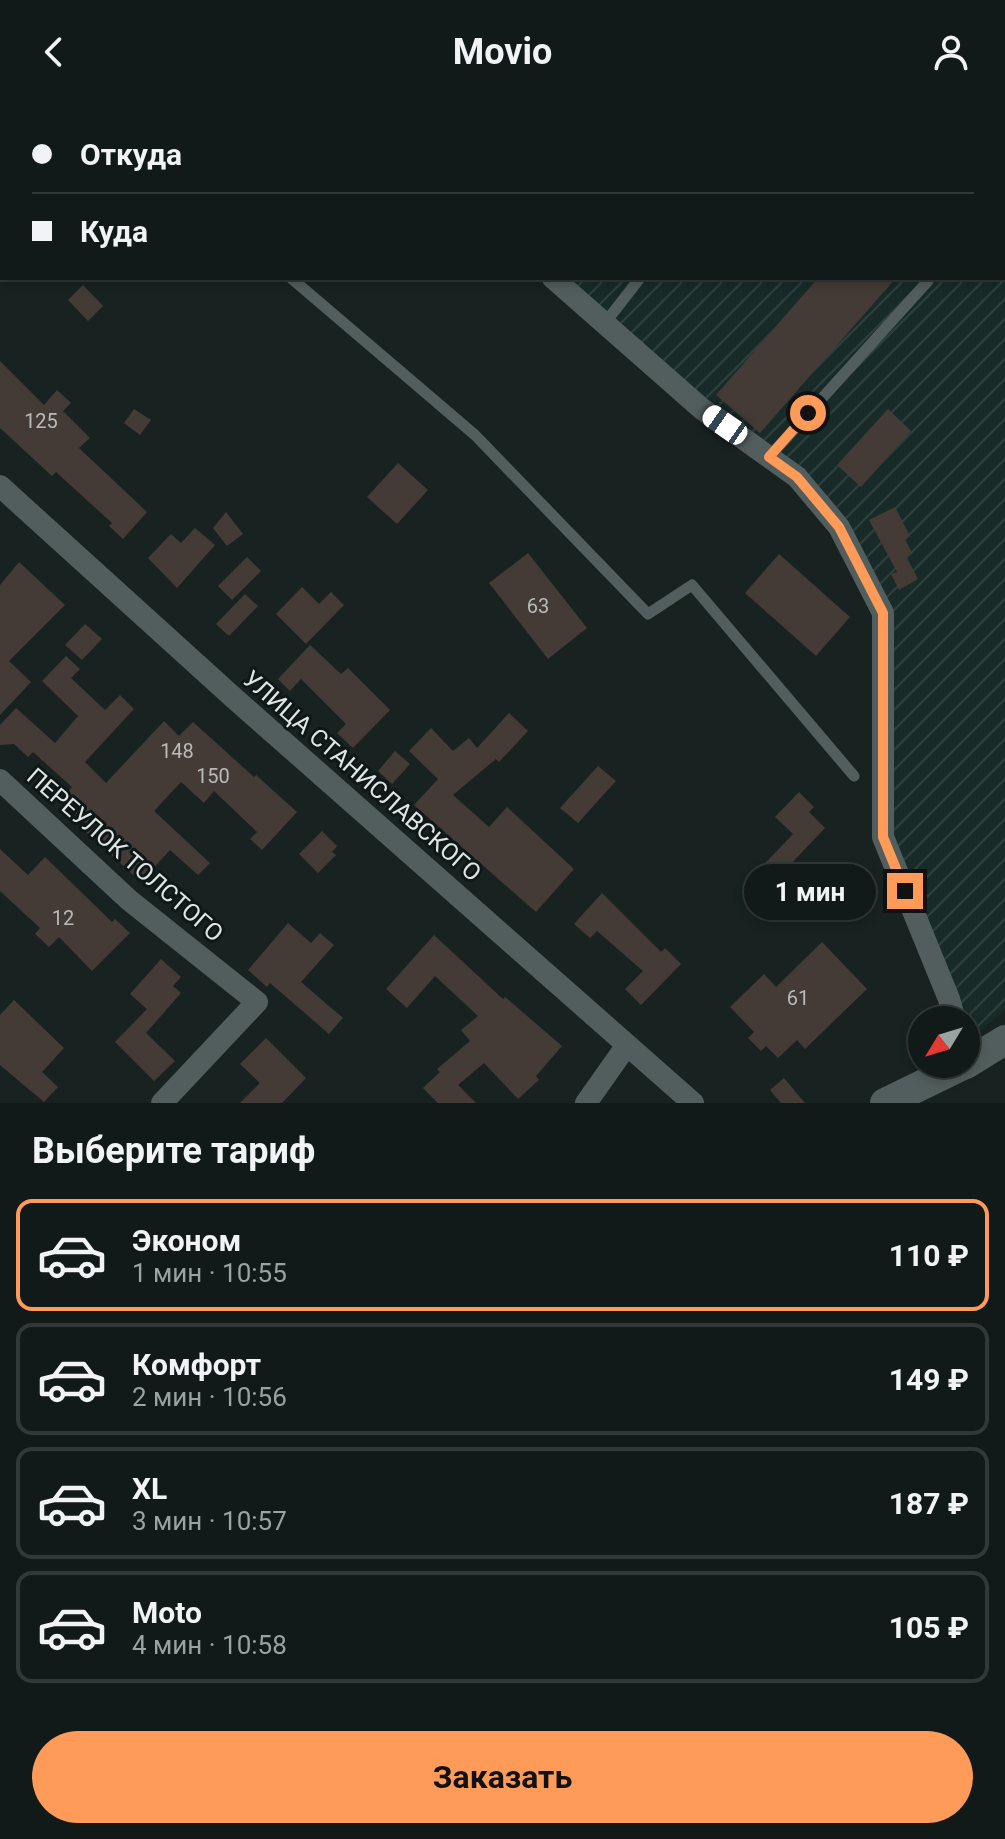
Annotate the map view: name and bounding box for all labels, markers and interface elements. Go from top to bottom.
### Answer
icon: back [32,30,76,74]
icon: person [929,30,973,74]
text: Movio [453,31,552,73]
text: Откуда [80,137,182,172]
text: Куда [80,214,148,249]
route start [790,395,826,431]
car [698,401,752,449]
house number: 125 [24,409,58,433]
house number: 63 [527,594,549,618]
street label: УЛИЦА СТАНИСЛАВСКОГО [237,665,487,887]
house number: 148 [160,739,194,763]
street label: ПЕРЕУЛОК ТОЛСТОГО [21,762,229,948]
house number: 150 [196,764,230,788]
callout: 1 мин [745,863,877,919]
route end [887,873,923,909]
text: 1 мин [775,877,845,907]
house number: 12 [52,906,74,930]
house number: 61 [787,986,809,1010]
north arrow [908,1006,980,1078]
map controls [908,1006,980,1078]
text: Выберите тариф [32,1130,315,1172]
icon: car [36,1219,108,1291]
text: Эконом [132,1223,241,1258]
text: 110 ₽ [889,1238,969,1273]
text: 1 мин · 10:55 [132,1258,287,1288]
icon: car [36,1343,108,1415]
text: Комфорт [132,1347,261,1382]
text: 149 ₽ [889,1362,969,1397]
text: 2 мин · 10:56 [132,1382,287,1412]
icon: car [36,1467,108,1539]
text: XL [132,1471,167,1506]
text: 187 ₽ [889,1486,969,1521]
text: 3 мин · 10:57 [132,1506,287,1536]
icon: car [36,1591,108,1663]
text: Moto [132,1595,202,1630]
text: 105 ₽ [889,1610,969,1645]
text: 4 мин · 10:58 [132,1630,287,1660]
button: Заказать [32,1731,973,1823]

